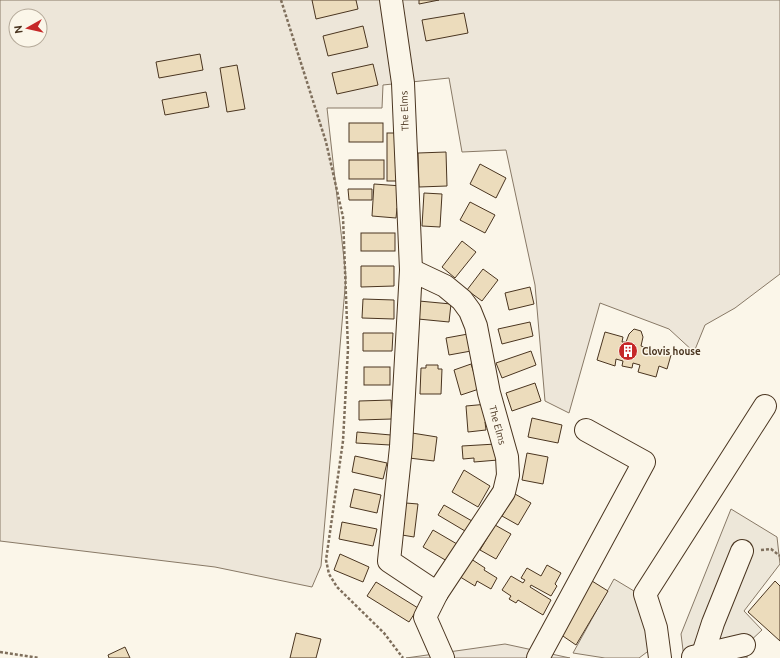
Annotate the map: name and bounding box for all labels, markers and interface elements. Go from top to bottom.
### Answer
north arrow [8,8,48,48]
text: N [12,24,25,34]
street label: The Elms [398,91,411,131]
building icon: Clovis house [617,340,639,362]
place label: Clovis house [642,346,701,357]
street label: The Elms [487,404,508,446]

